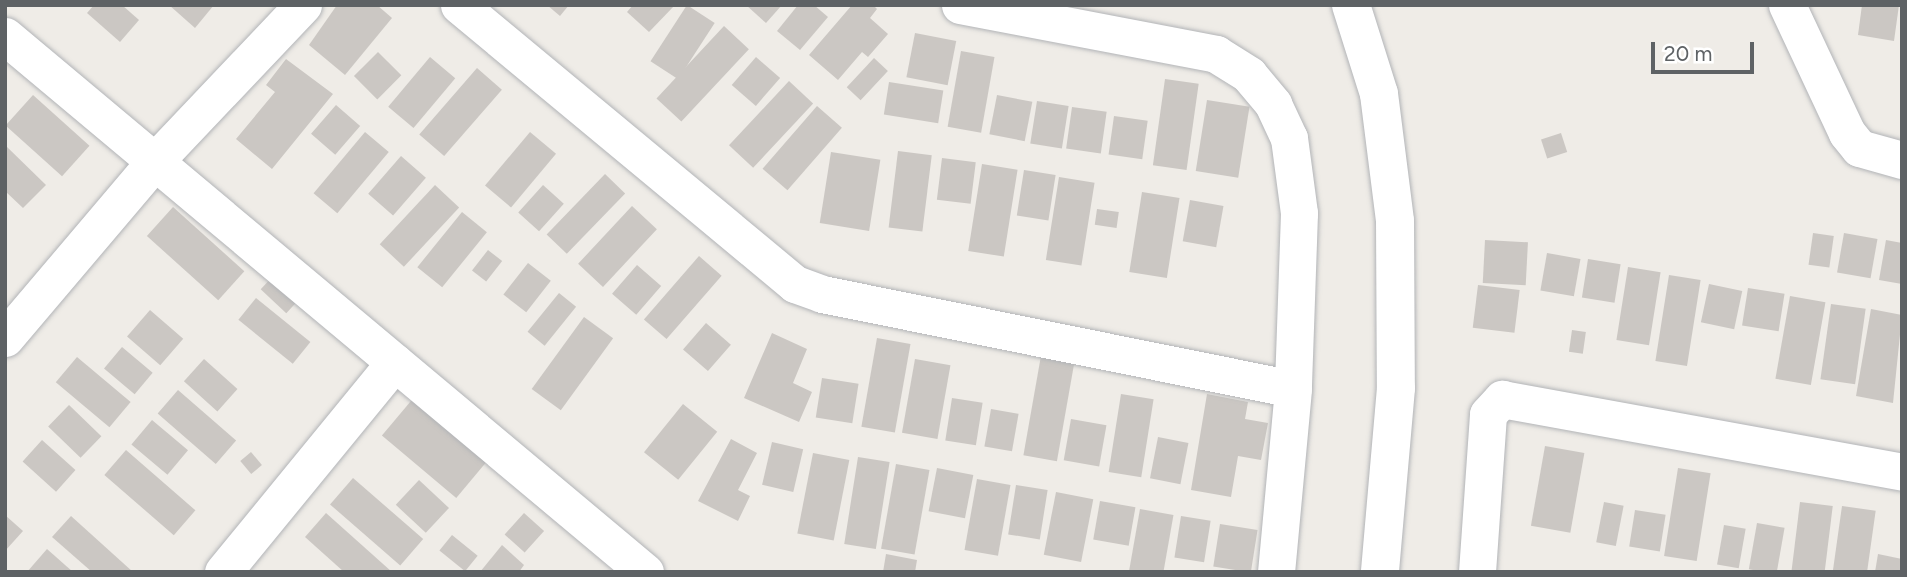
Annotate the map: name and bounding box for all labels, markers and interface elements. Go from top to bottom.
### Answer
scale bar [1655,28,1758,72]
text: 20 m [1664,41,1712,66]

